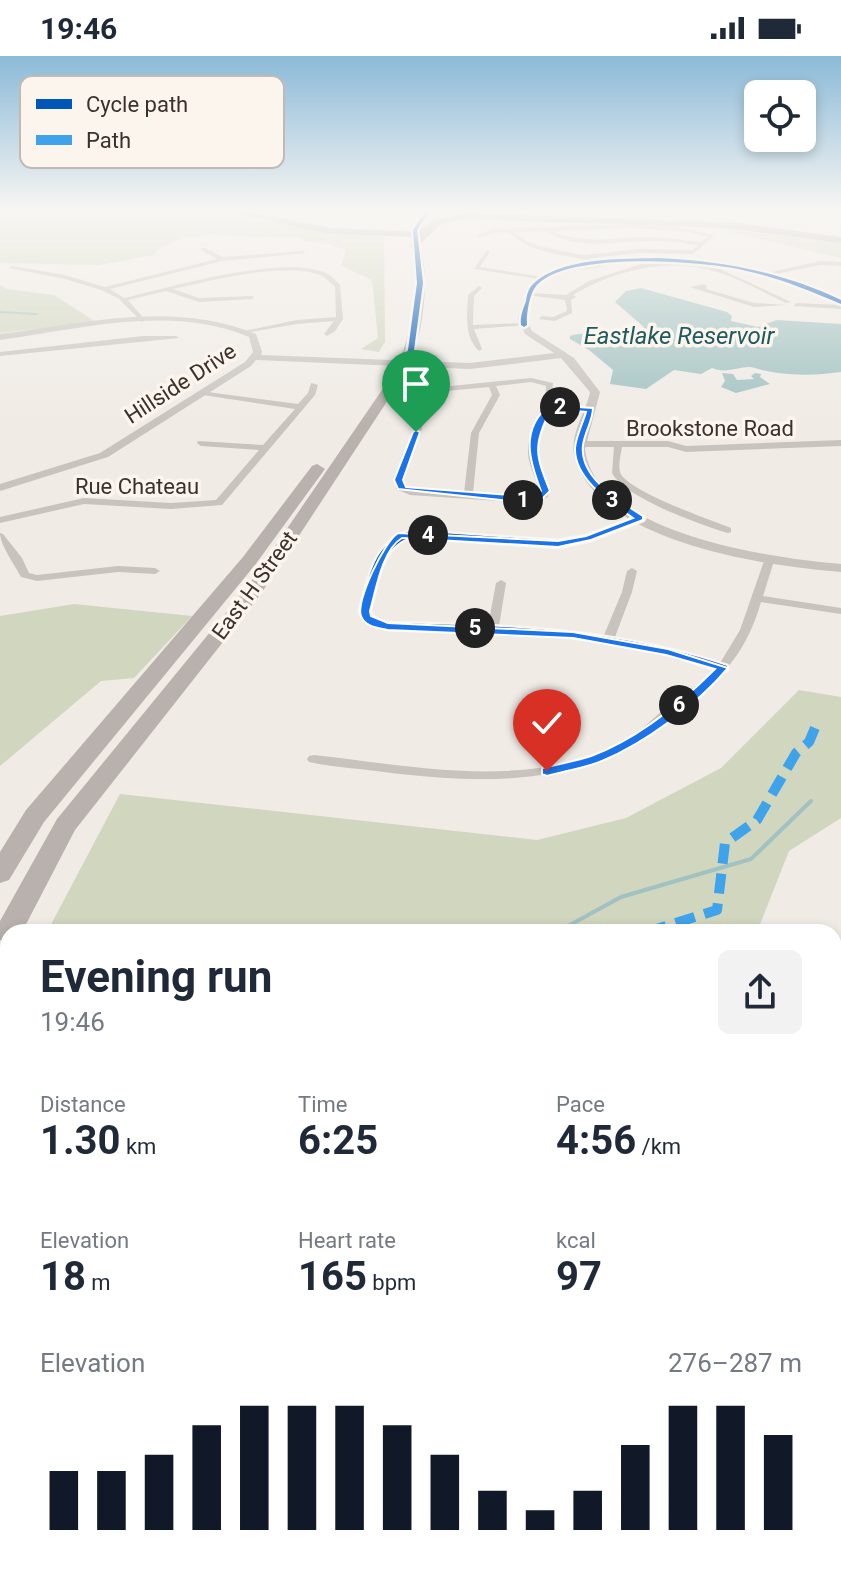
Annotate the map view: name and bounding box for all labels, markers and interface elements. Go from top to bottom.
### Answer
text: 19:46 [40,11,117,46]
legend [20,76,284,168]
map controls [744,80,816,152]
button: locate [744,80,816,152]
text: Cycle path [86,92,188,117]
text: Path [86,128,131,153]
water label: Eastlake Reservoir [584,322,775,350]
street label: Hillside Drive [120,338,241,429]
pin [382,350,450,432]
icon: arrive [394,362,438,406]
pin: 2 [540,387,580,427]
text: 2 [554,394,566,419]
street label: Brookstone Road [626,416,794,441]
street label: Rue Chateau [75,474,199,499]
pin: 1 [503,480,543,520]
pin: 3 [592,480,632,520]
text: 1 [517,487,529,512]
text: 3 [606,487,618,512]
pin: 4 [408,515,448,555]
text: 4 [422,522,434,547]
street label: East H Street [207,526,302,644]
pin: 5 [455,608,495,648]
text: 5 [469,615,481,640]
pin: 6 [659,685,699,725]
pin [513,689,581,771]
text: 6 [673,692,685,717]
icon: check [525,701,569,745]
button: share [718,950,802,1034]
text: Evening run [40,951,272,1003]
text: 19:46 [40,1007,105,1037]
text: Distance [40,1092,126,1117]
text: Time [298,1092,347,1117]
text: Pace [556,1092,605,1117]
text: 1.30 [40,1117,120,1164]
text: 6:25 [298,1117,378,1164]
text: 4:56 [556,1117,636,1164]
text: km [120,1134,156,1159]
text: /km [636,1134,681,1159]
text: Elevation [40,1228,129,1253]
text: Heart rate [298,1228,396,1253]
text: kcal [556,1228,596,1253]
text: 18 [40,1253,86,1300]
text: 165 [298,1253,367,1300]
text: 97 [556,1253,602,1300]
text: m [86,1270,111,1295]
text: bpm [367,1270,416,1295]
text: Elevation [40,1348,145,1378]
text: 276–287 m [668,1348,802,1378]

